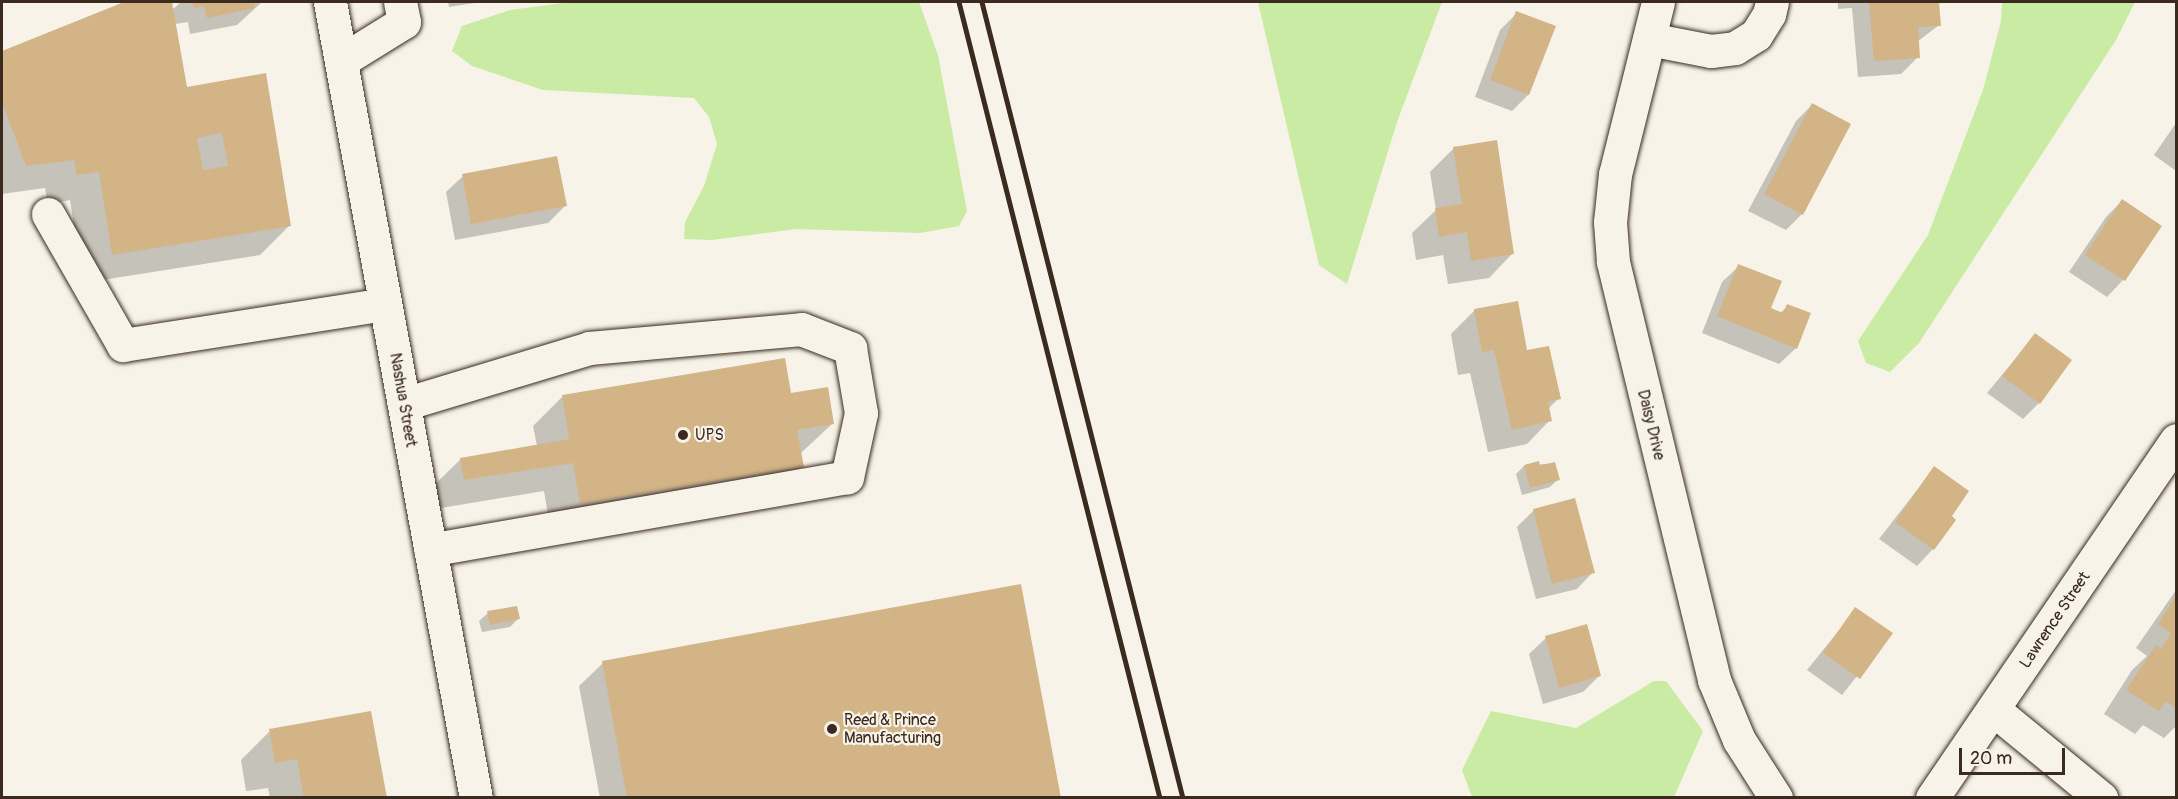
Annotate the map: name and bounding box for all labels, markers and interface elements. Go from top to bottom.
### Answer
street label: Nashua Street [385,351,421,449]
street label: Daisy Drive [1633,388,1669,462]
place label: UPS [695,425,724,445]
marker: UPS [676,428,690,442]
street label: Lawrence Street [2016,568,2094,672]
place label: Reed & Prince Manufacturing [844,710,941,748]
marker: Reed & Prince Manufacturing [825,722,839,736]
scale bar [1962,736,2068,774]
text: 20 m [1970,747,2012,770]

